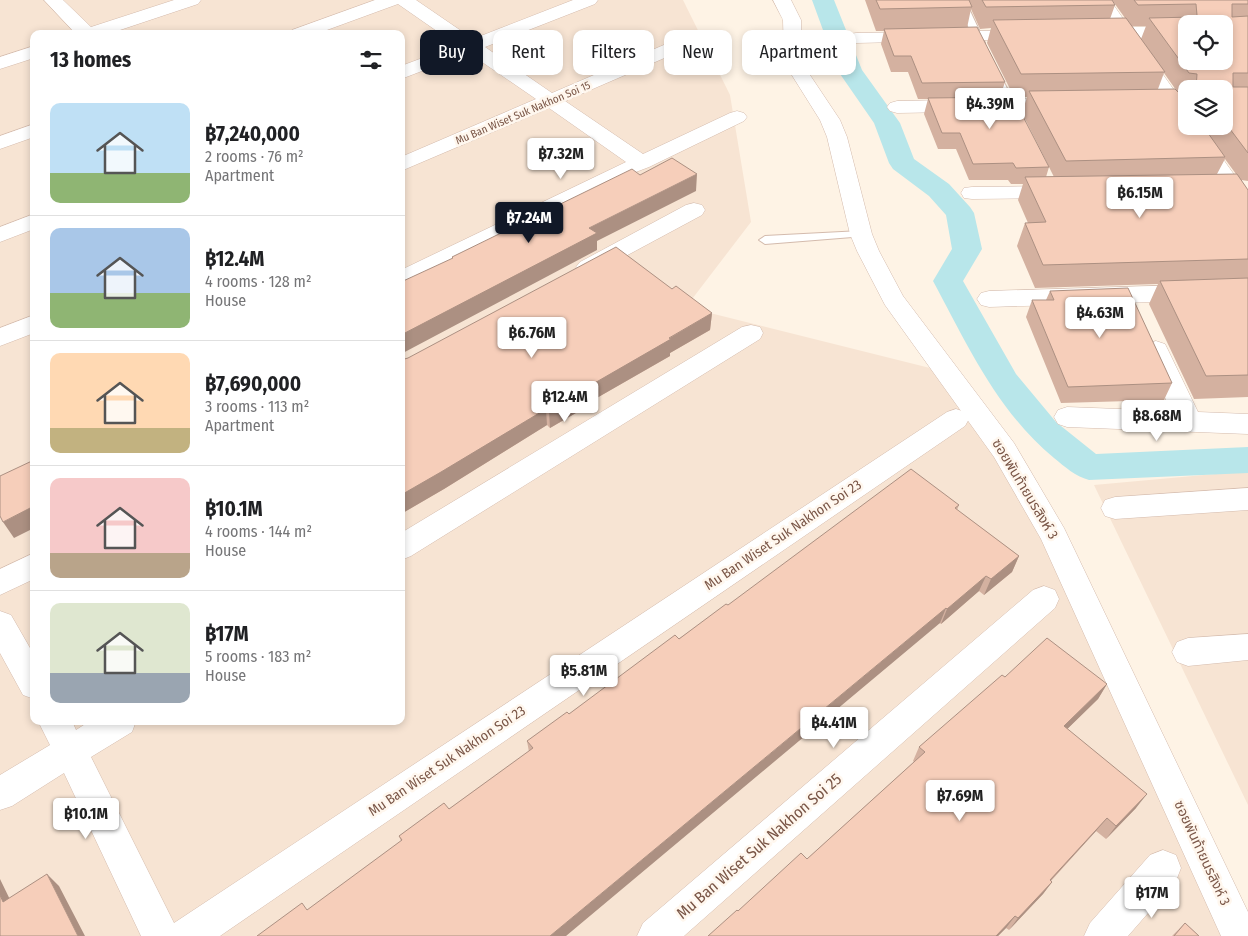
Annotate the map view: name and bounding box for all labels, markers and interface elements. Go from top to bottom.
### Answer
map controls [1178,15,1233,135]
button: locate [1178,15,1233,70]
chip: Buy [420,30,483,75]
chip: Rent [493,30,563,75]
chip: Filters [573,30,654,75]
chip: New [664,30,732,75]
chip: Apartment [742,30,856,75]
icon: filters [357,46,385,74]
text: 13 homes [50,47,131,73]
street label: Mu Ban Wiset Suk Nakhon Soi 15 [454,79,592,147]
button: layers [1178,80,1233,135]
pin: ฿4.39M [949,88,1031,130]
text: ฿4.39M [966,94,1014,113]
text: ฿7,240,000 [205,121,300,147]
icon: home [90,123,150,183]
pin: ฿7.32M [520,138,602,180]
text: ฿7.32M [538,144,584,163]
text: 2 rooms · 76 m² [205,147,304,166]
text: Apartment [205,166,274,185]
pin: ฿6.15M [1099,176,1181,219]
text: ฿6.15M [1117,183,1163,202]
pin: ฿7.24M [488,202,570,244]
text: ฿7.24M [506,208,552,227]
text: ฿12.4M [205,246,264,272]
icon: home [90,248,150,308]
text: 4 rooms · 128 m² [205,272,312,291]
text: House [205,291,246,310]
pin: ฿4.63M [1059,296,1141,339]
text: ฿4.63M [1076,303,1124,322]
pin: ฿6.76M [491,316,573,359]
text: ฿6.76M [508,323,556,342]
text: ฿7,690,000 [205,371,301,397]
icon: home [90,373,150,433]
pin: ฿12.4M [524,380,606,423]
text: ฿12.4M [542,387,588,406]
text: 3 rooms · 113 m² [205,397,309,416]
pin: ฿8.68M [1116,400,1198,442]
text: ฿8.68M [1132,406,1182,425]
text: Apartment [205,416,274,435]
street label: ซอยพันท้ายนรสิงห์ 3 [988,436,1062,542]
street label: Mu Ban Wiset Suk Nakhon Soi 23 [701,476,865,594]
text: ฿10.1M [205,496,263,522]
icon: home [90,498,150,558]
text: 4 rooms · 144 m² [205,522,312,541]
text: House [205,541,246,560]
text: ฿17M [205,621,249,647]
icon: home [90,623,150,683]
text: 5 rooms · 183 m² [205,647,311,666]
pin: ฿5.81M [543,654,625,697]
text: ฿5.81M [561,661,607,680]
text: House [205,666,246,685]
street label: Mu Ban Wiset Suk Nakhon Soi 23 [365,702,529,820]
pin: ฿4.41M [793,706,875,749]
text: ฿4.41M [811,713,857,732]
street label: Mu Ban Wiset Suk Nakhon Soi 25 [673,769,845,923]
pin: ฿7.69M [919,780,1001,822]
text: ฿7.69M [937,786,983,805]
pin: ฿10.1M [45,798,127,840]
street label: ซอยพันท้ายนรสิงห์ 3 [1170,798,1234,908]
text: ฿10.1M [64,804,108,823]
pin: ฿17M [1122,876,1182,919]
text: ฿17M [1135,883,1169,902]

